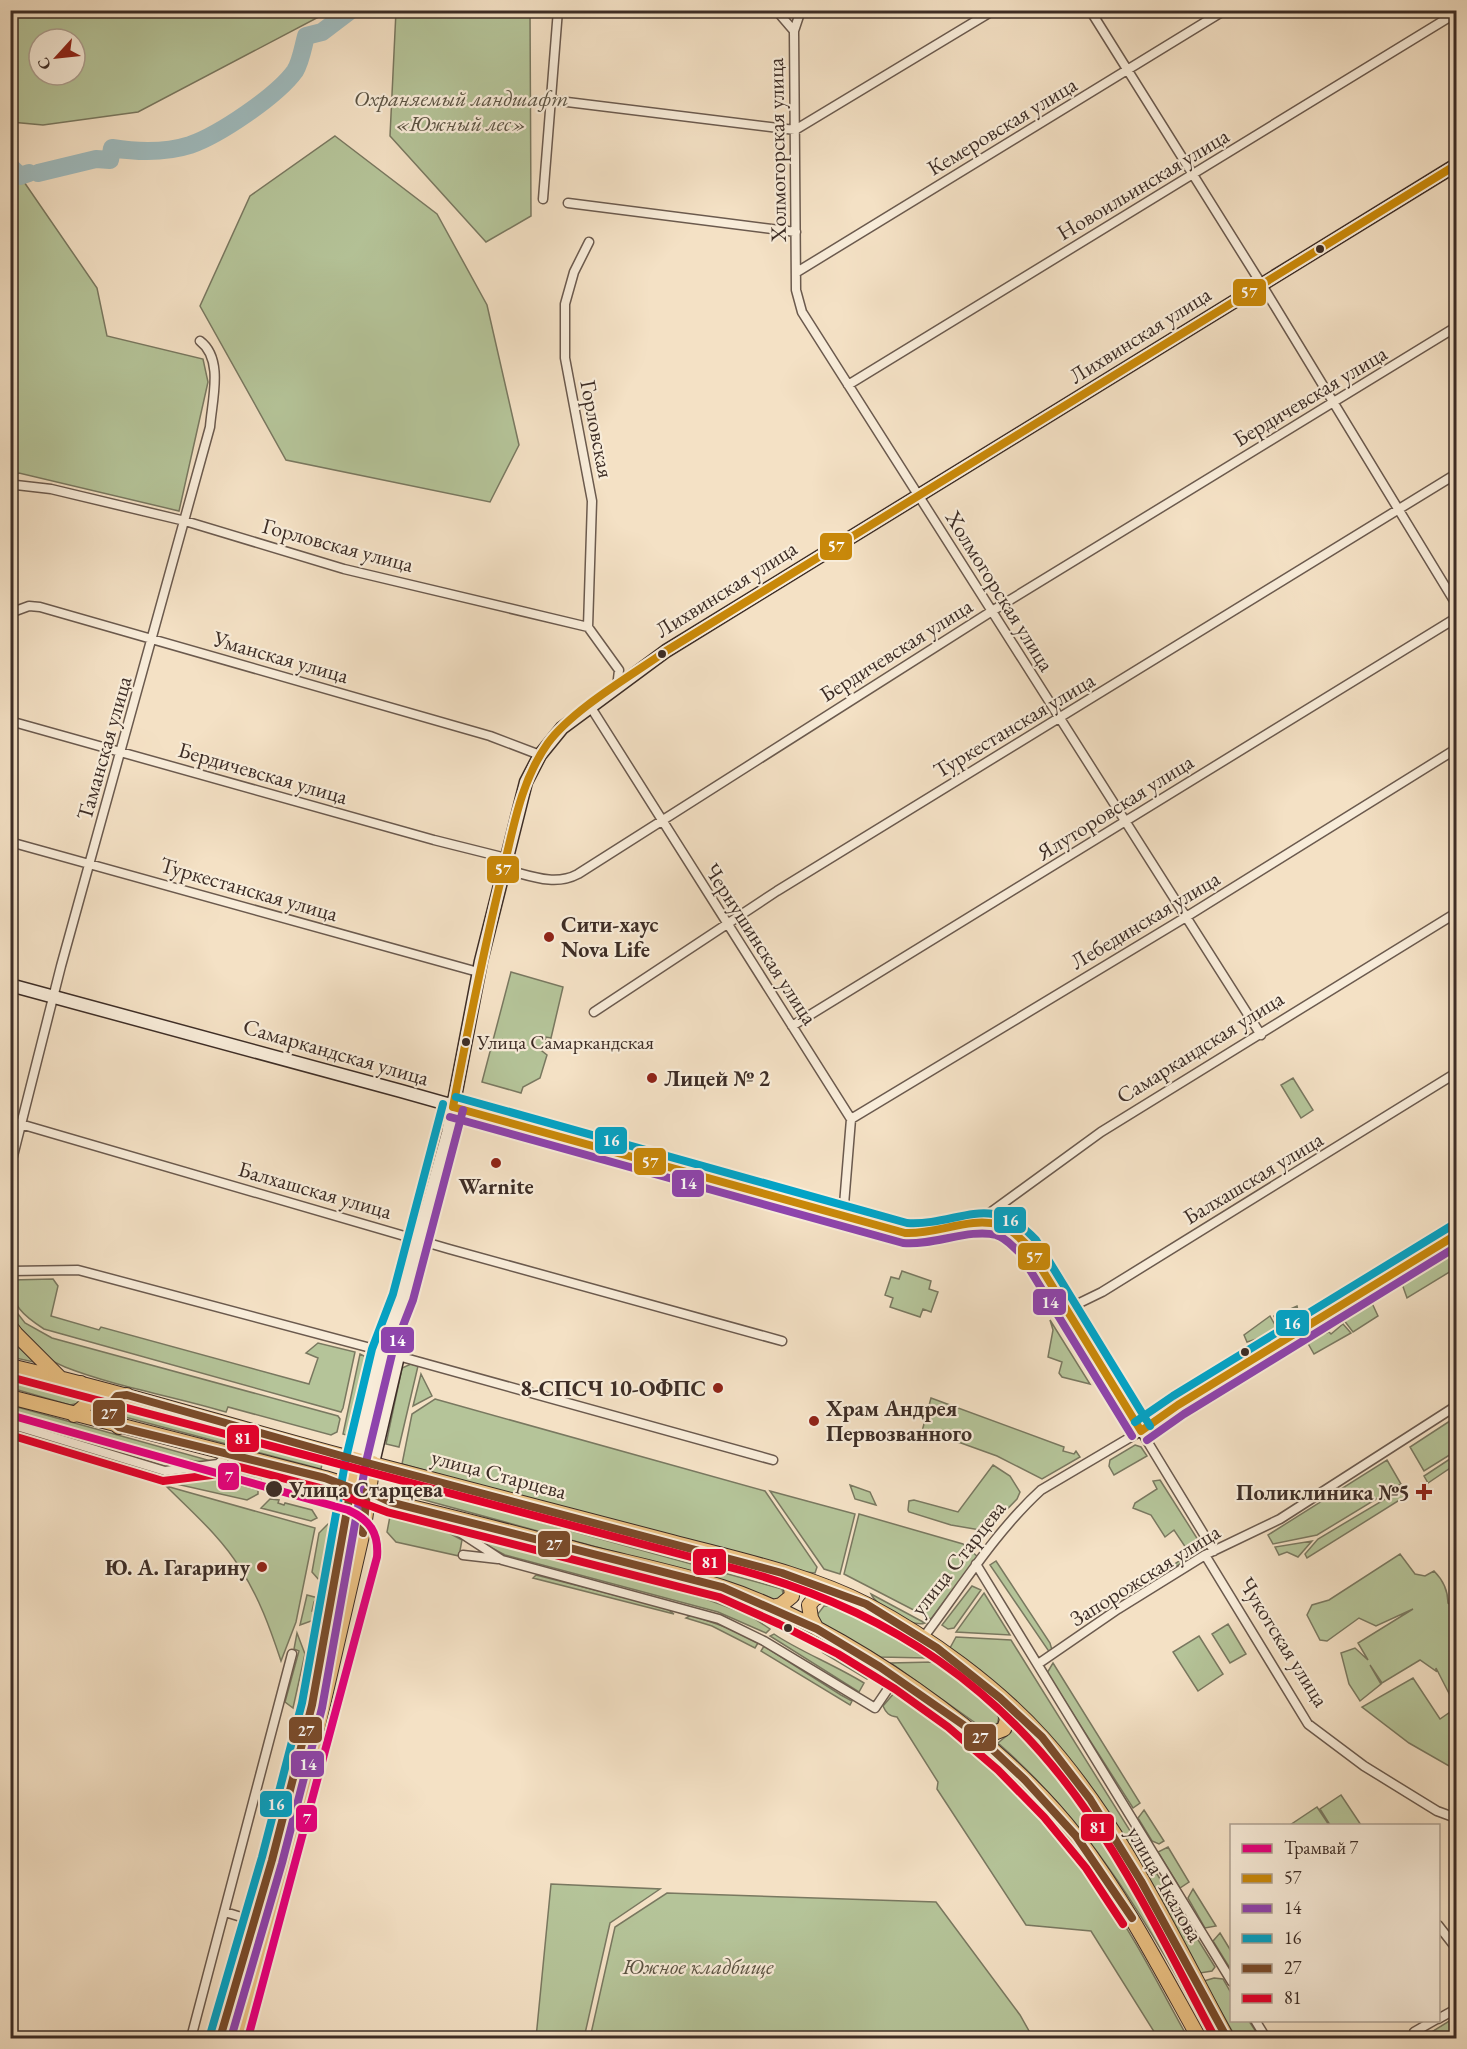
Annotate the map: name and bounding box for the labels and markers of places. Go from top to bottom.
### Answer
unlabelled marker [1314,243,1326,255]
unlabelled marker [656,648,668,660]
place label: Сити-хаус Nova Life [561,910,659,964]
marker: Сити-хаус Nova Life [542,930,556,944]
place label: Улица Самаркандская [476,1029,654,1055]
marker: Улица Самаркандская [460,1036,472,1048]
place label: Лицей № 2 [664,1064,770,1093]
marker: Лицей № 2 [645,1071,659,1085]
marker: Warnite [489,1156,503,1170]
place label: Warnite [458,1172,534,1201]
unlabelled marker [1239,1346,1251,1358]
place label: 8-СПСЧ 10-ОФПС [520,1374,706,1403]
marker: 8-СПСЧ 10-ОФПС [711,1381,725,1395]
place label: Храм Андрея Первозванного [825,1394,972,1448]
marker: Храм Андрея Первозванного [807,1414,821,1428]
place label: Улица Старцева [288,1475,443,1504]
place label: Поликлиника №5 [1236,1478,1410,1507]
marker: Улица Старцева [264,1479,284,1499]
marker: Поликлиника №5 [1415,1483,1433,1501]
place label: Ю. А. Гагарину [105,1553,250,1582]
marker: Ю. А. Гагарину [255,1560,269,1574]
unlabelled marker [782,1622,794,1634]

